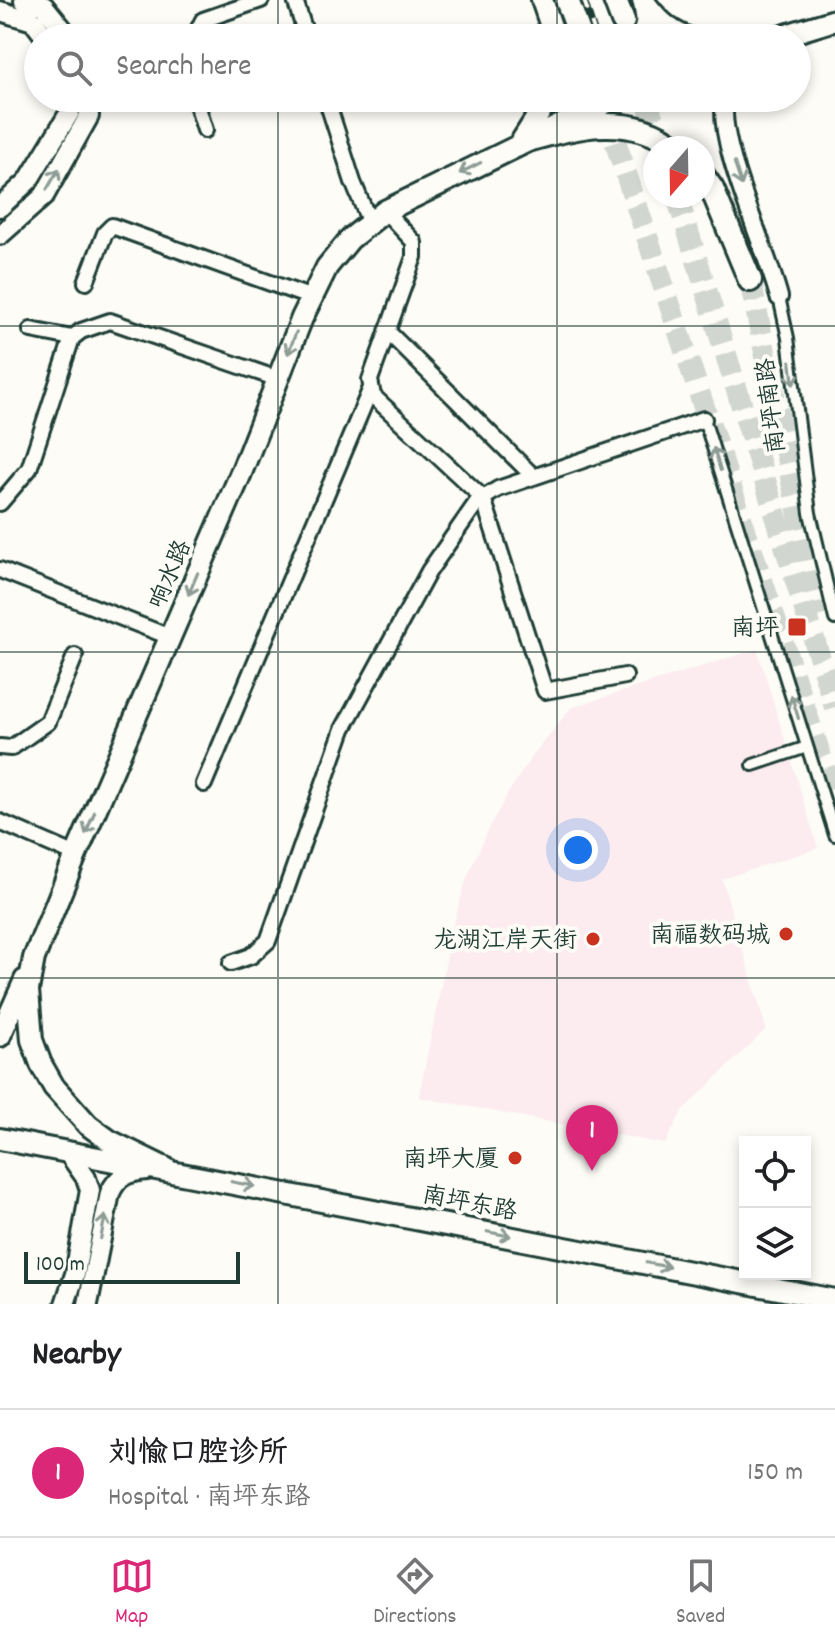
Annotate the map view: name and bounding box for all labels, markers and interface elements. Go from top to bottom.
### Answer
search box [24,24,811,112]
icon: search [52,46,96,90]
text: Search here [116,47,252,90]
north arrow [643,136,715,208]
one-way arrow [731,160,746,186]
one-way arrow [459,161,483,177]
one-way arrow [46,168,61,192]
one-way arrow [284,330,298,355]
street label: 南坪南路 [750,356,796,455]
one-way arrow [785,360,800,386]
one-way arrow [709,447,723,472]
street label: 响水路 [142,535,201,615]
one-way arrow [185,571,200,596]
place label: 南坪 [731,613,779,647]
marker: 南坪 [786,616,808,638]
one-way arrow [787,695,801,720]
one-way arrow [82,810,97,834]
your location [558,830,598,870]
place label: 南福数码城 [650,920,770,954]
place label: 龙湖江岸天街 [433,925,577,959]
marker: 南福数码城 [777,925,795,943]
marker: 龙湖江岸天街 [584,930,602,948]
pin: 1 [566,1105,618,1171]
map controls [739,1136,811,1280]
button: locate [739,1136,811,1208]
place label: 南坪大厦 [403,1144,499,1178]
marker: 南坪大厦 [506,1149,524,1167]
one-way arrow [230,1177,256,1192]
street label: 南坪东路 [419,1179,520,1231]
button: layers [739,1208,811,1280]
one-way arrow [96,1215,111,1241]
one-way arrow [485,1227,511,1242]
scale bar [24,1248,240,1284]
text: 100 m [36,1250,85,1281]
one-way arrow [644,1258,670,1273]
text: Nearby [32,1332,121,1381]
text: 刘愉口腔诊所 [108,1434,288,1477]
text: 1 [55,1455,61,1492]
text: 150 m [747,1455,803,1492]
text: Hospital · 南坪东路 [108,1480,310,1517]
tab: Map [110,1554,154,1633]
tab: Directions [373,1554,457,1633]
tab: Saved [676,1554,725,1633]

